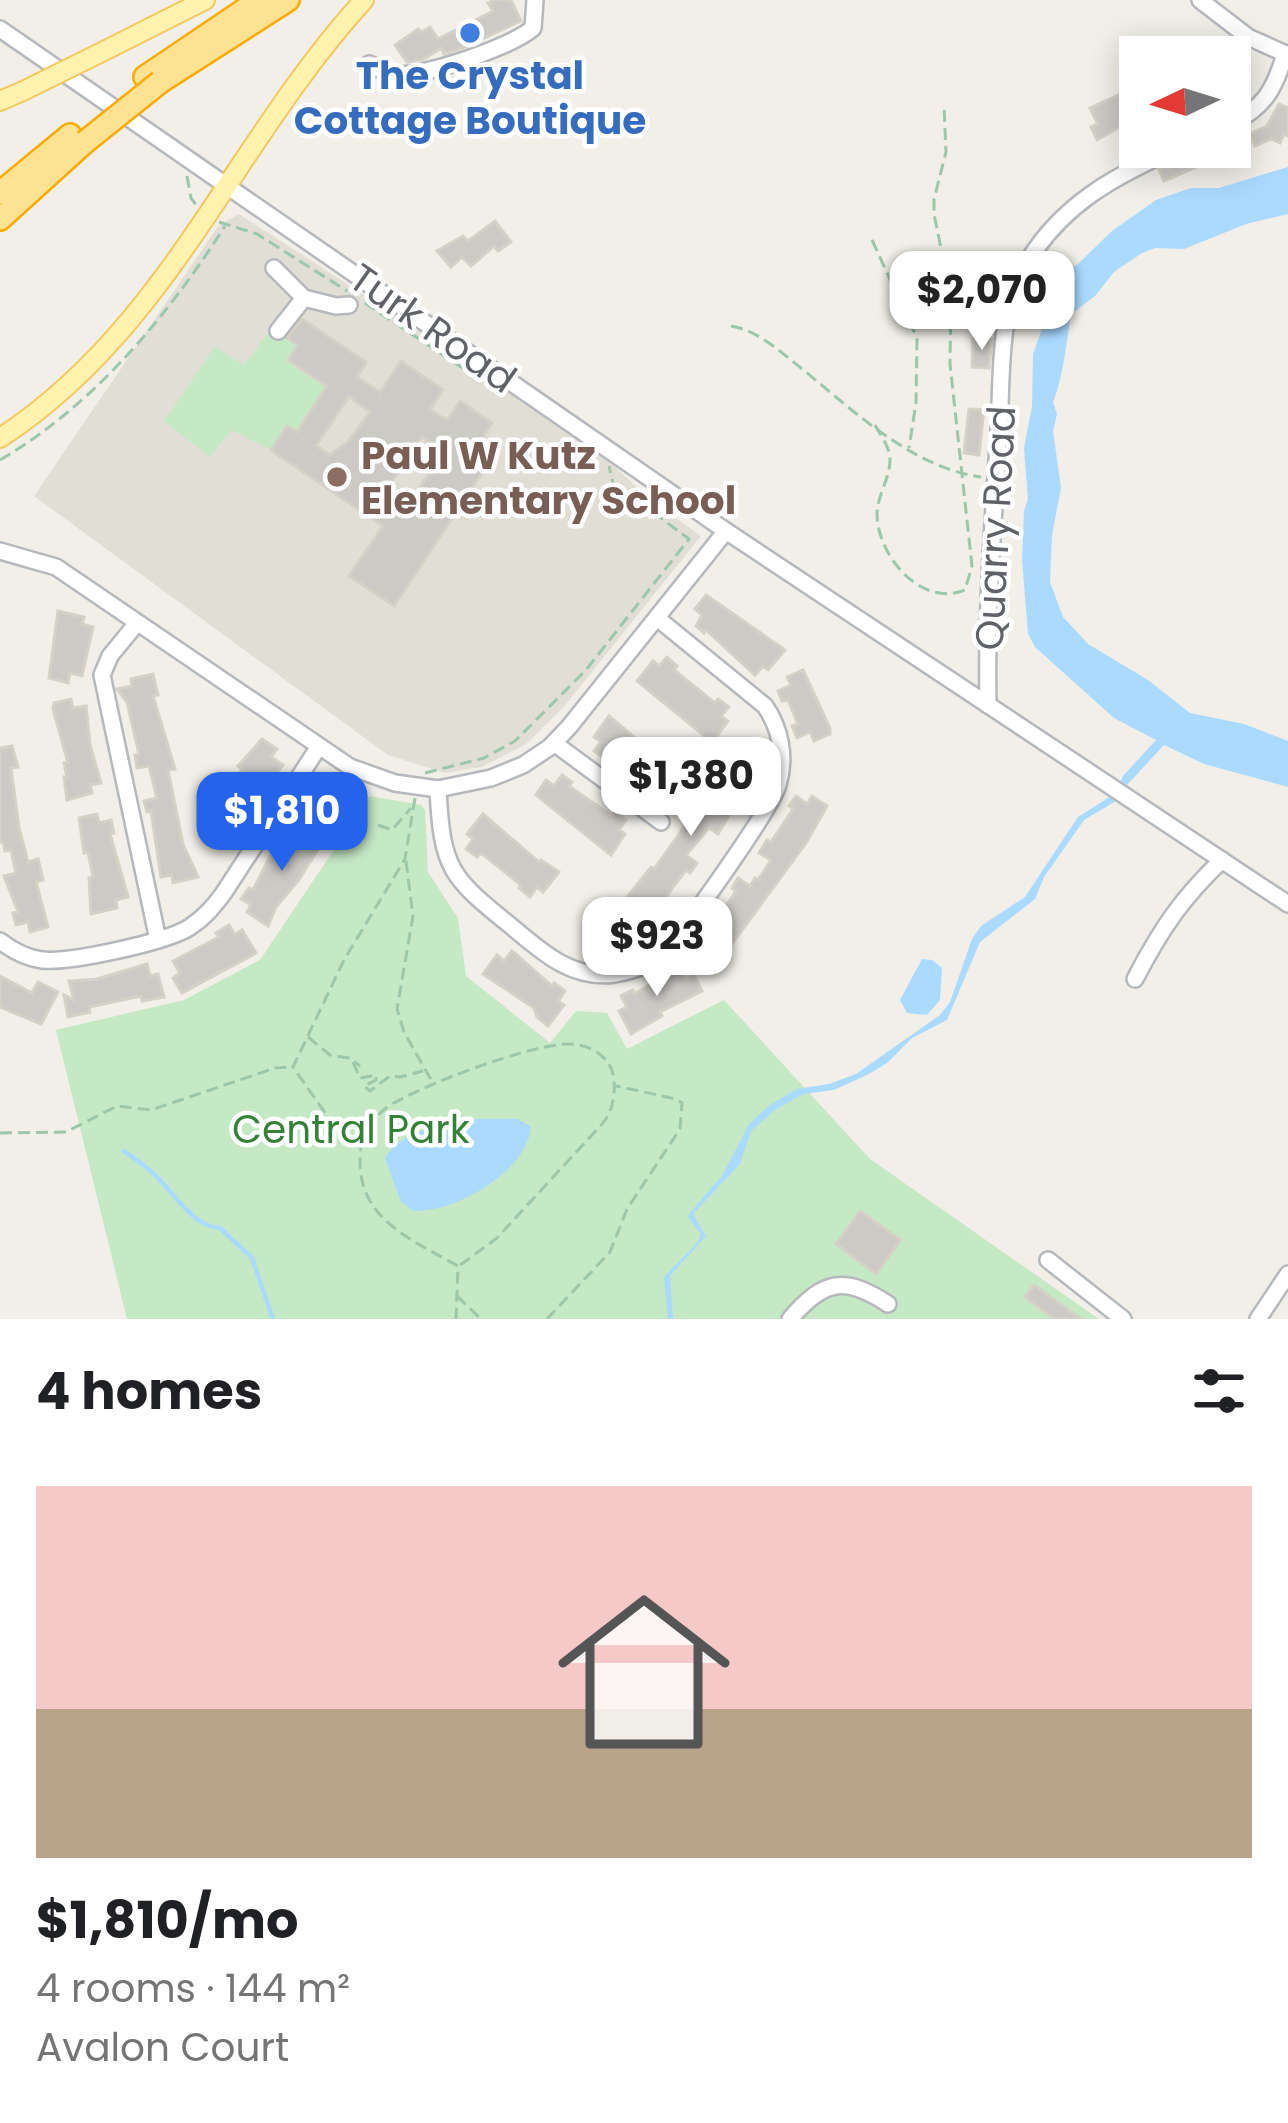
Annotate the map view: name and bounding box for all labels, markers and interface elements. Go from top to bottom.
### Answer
marker: The Crystal Cottage Boutique [457,20,483,46]
north arrow [1119,36,1251,168]
map controls [1119,36,1251,168]
place label: The Crystal Cottage Boutique [294,48,646,148]
street label: Turk Road [338,251,527,406]
pin: $2,070 [884,251,1080,353]
text: $2,070 [917,262,1047,317]
street label: Quarry Road [962,404,1029,652]
place label: Paul W Kutz Elementary School [361,428,736,528]
marker: Paul W Kutz Elementary School [324,464,350,490]
pin: $1,380 [593,737,789,839]
text: $1,380 [628,748,754,803]
pin: $1,810 [184,772,380,874]
text: $1,810 [224,783,340,838]
pin: $923 [586,897,728,999]
text: $923 [609,908,705,963]
park label: Central Park [232,1102,470,1157]
text: 4 homes [36,1355,262,1427]
icon: filters [1186,1358,1252,1424]
icon: home [536,1564,752,1780]
text: $1,810/mo [36,1884,298,1956]
text: 4 rooms · 144 m² [36,1961,350,2016]
text: Avalon Court [36,2020,289,2075]

